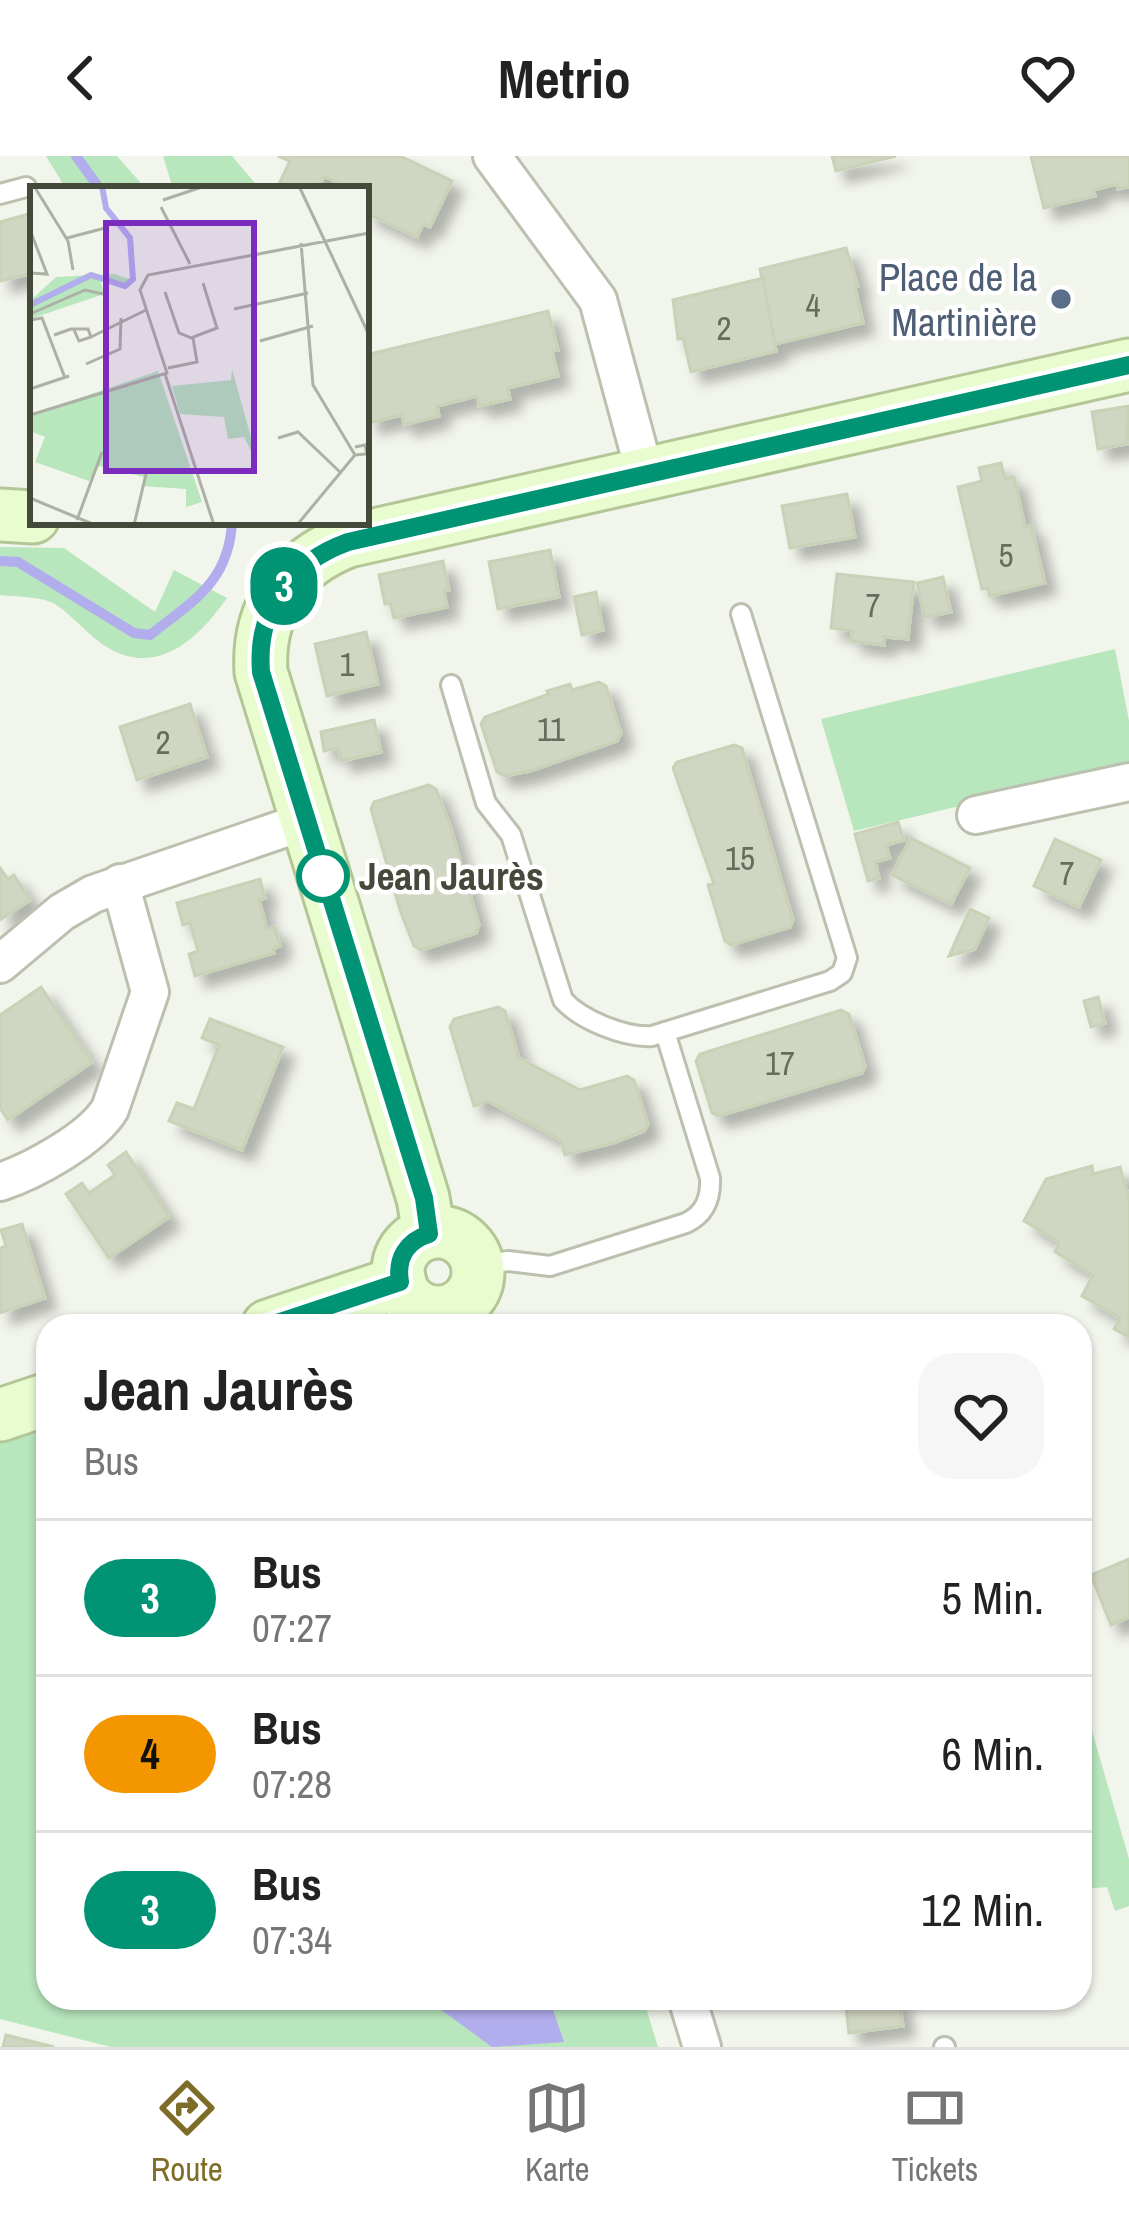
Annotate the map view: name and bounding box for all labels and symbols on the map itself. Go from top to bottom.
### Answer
inset map [30,186,369,525]
place label: Place de la Martinière [879,251,1037,348]
house number: 4 [805,283,821,327]
marker: Place de la Martinière [1048,286,1074,312]
house number: 2 [716,306,732,350]
house number: 5 [998,533,1014,577]
line badge: 3 [245,547,323,625]
house number: 7 [865,583,881,627]
house number: 1 [339,642,355,686]
house number: 11 [537,707,565,751]
house number: 2 [155,720,171,764]
house number: 15 [725,836,755,880]
place label: Jean Jaurès [359,850,544,902]
marker: Jean Jaurès [298,851,348,901]
house number: 7 [1059,851,1075,895]
house number: 17 [765,1041,795,1085]

